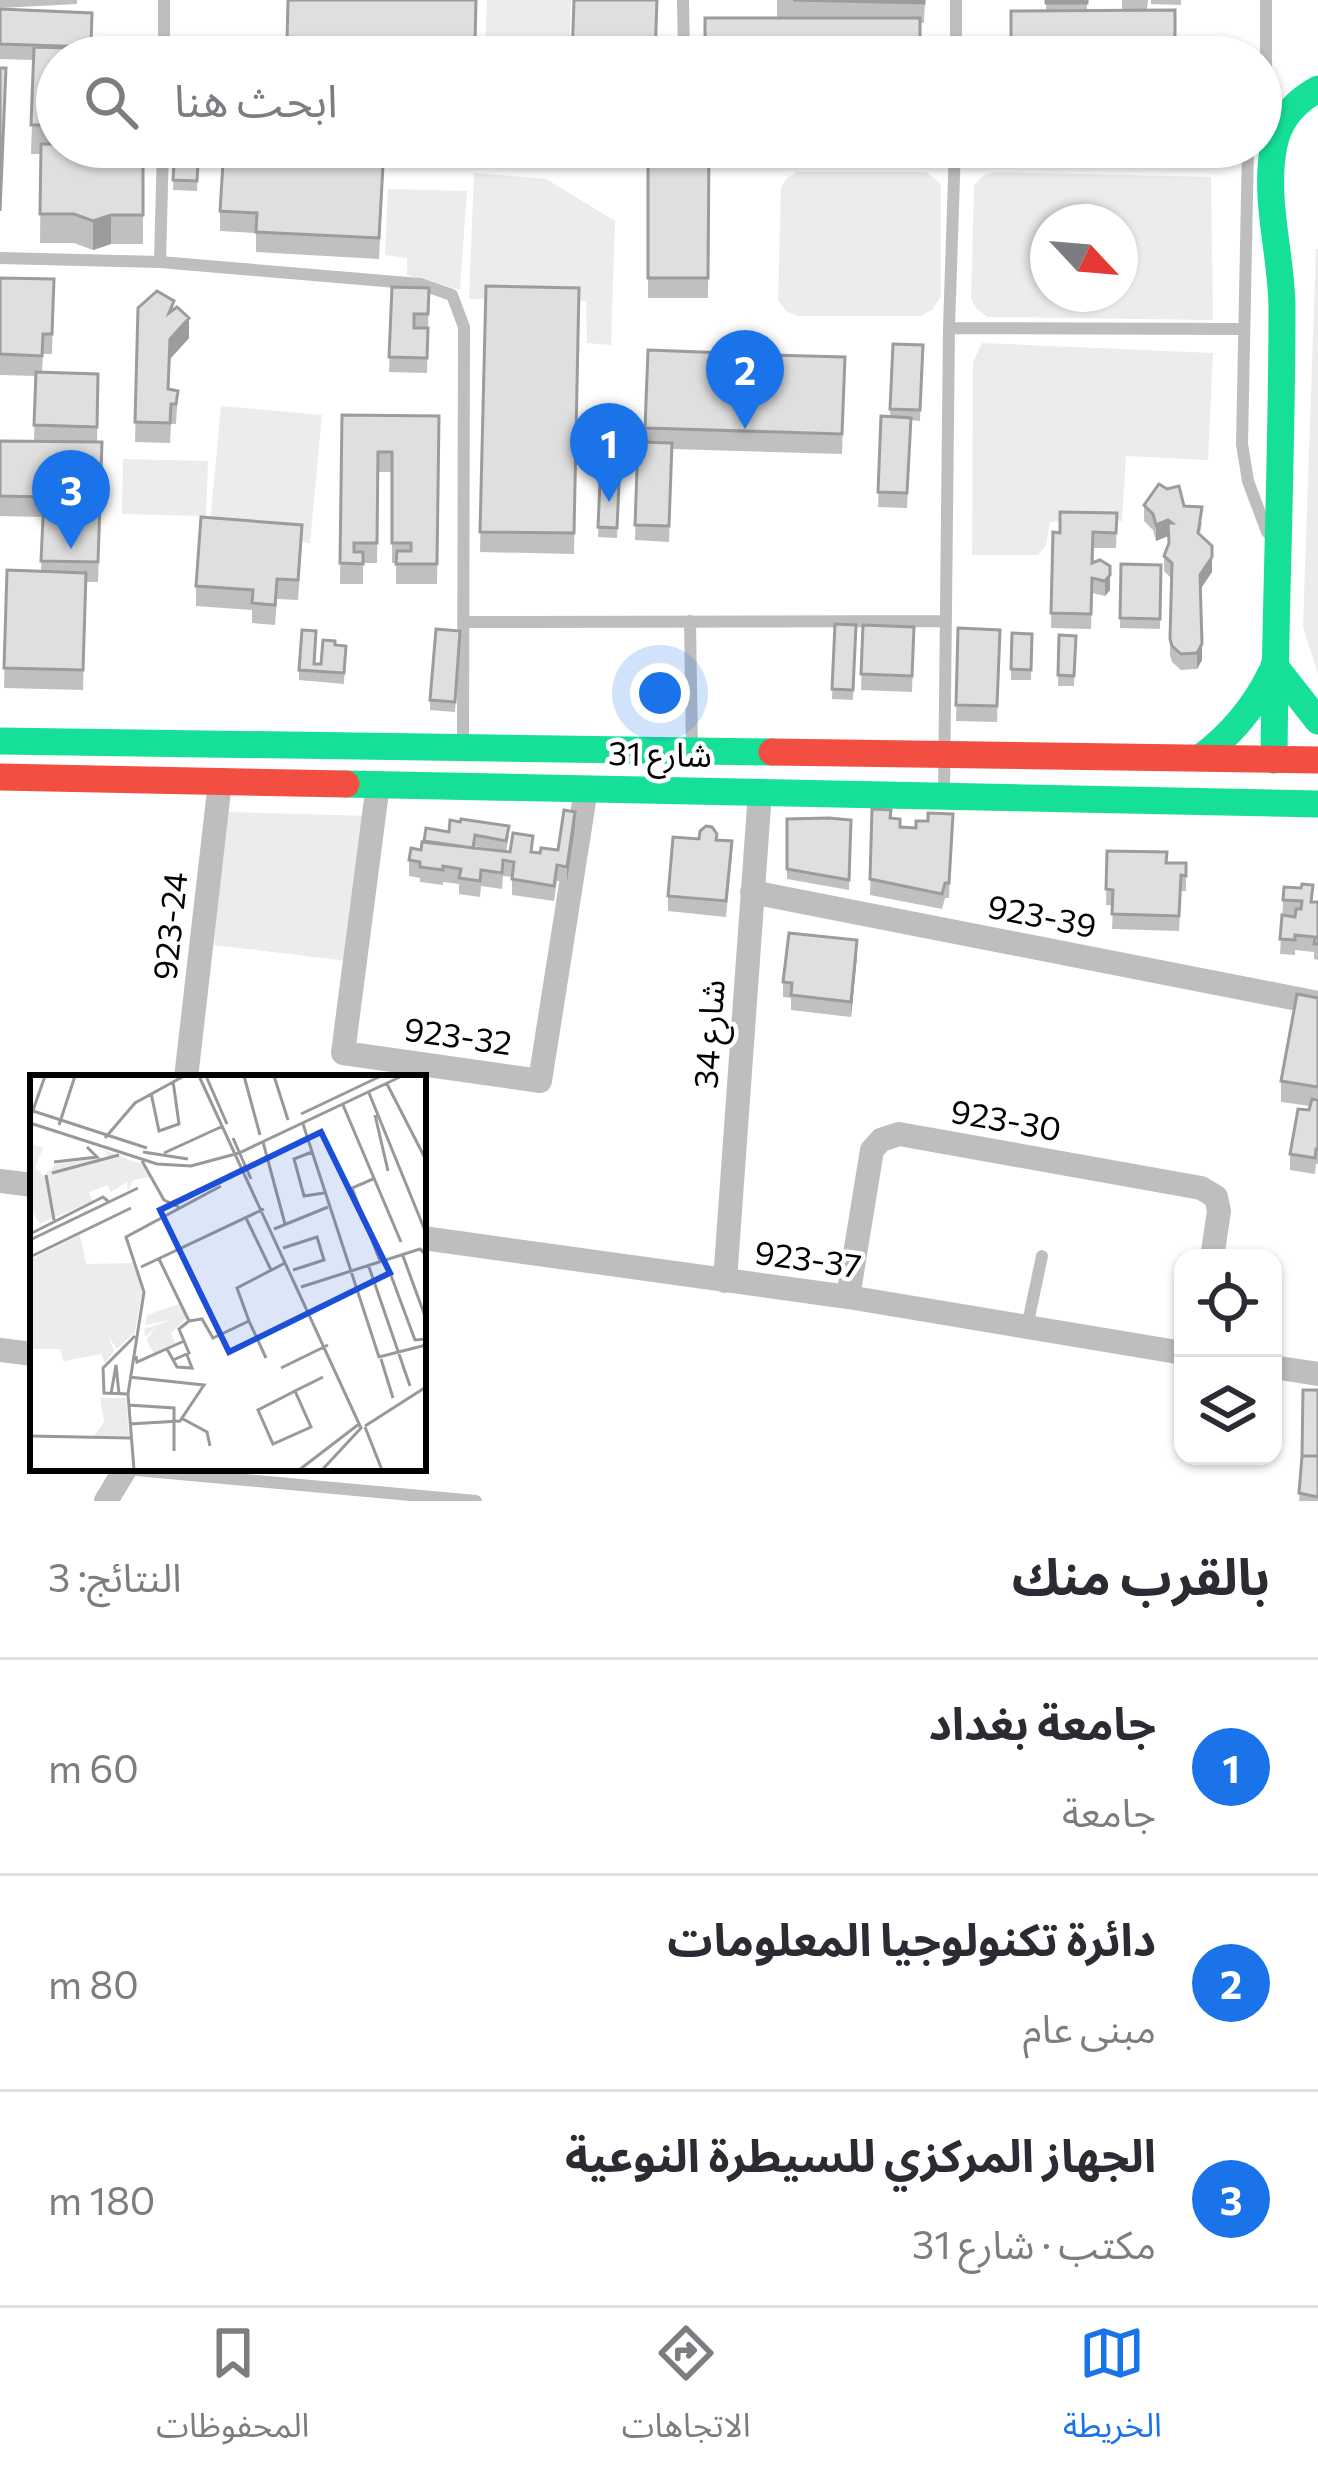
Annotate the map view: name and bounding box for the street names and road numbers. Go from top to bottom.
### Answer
street label: شارع 31 [608,731,712,780]
street label: 923-24 [142,870,195,982]
street label: 923-39 [984,884,1100,945]
street label: شارع 34 [683,978,738,1090]
street label: 923-32 [402,1007,515,1062]
street label: 923-30 [948,1089,1065,1148]
street label: 923-37 [752,1230,864,1285]

